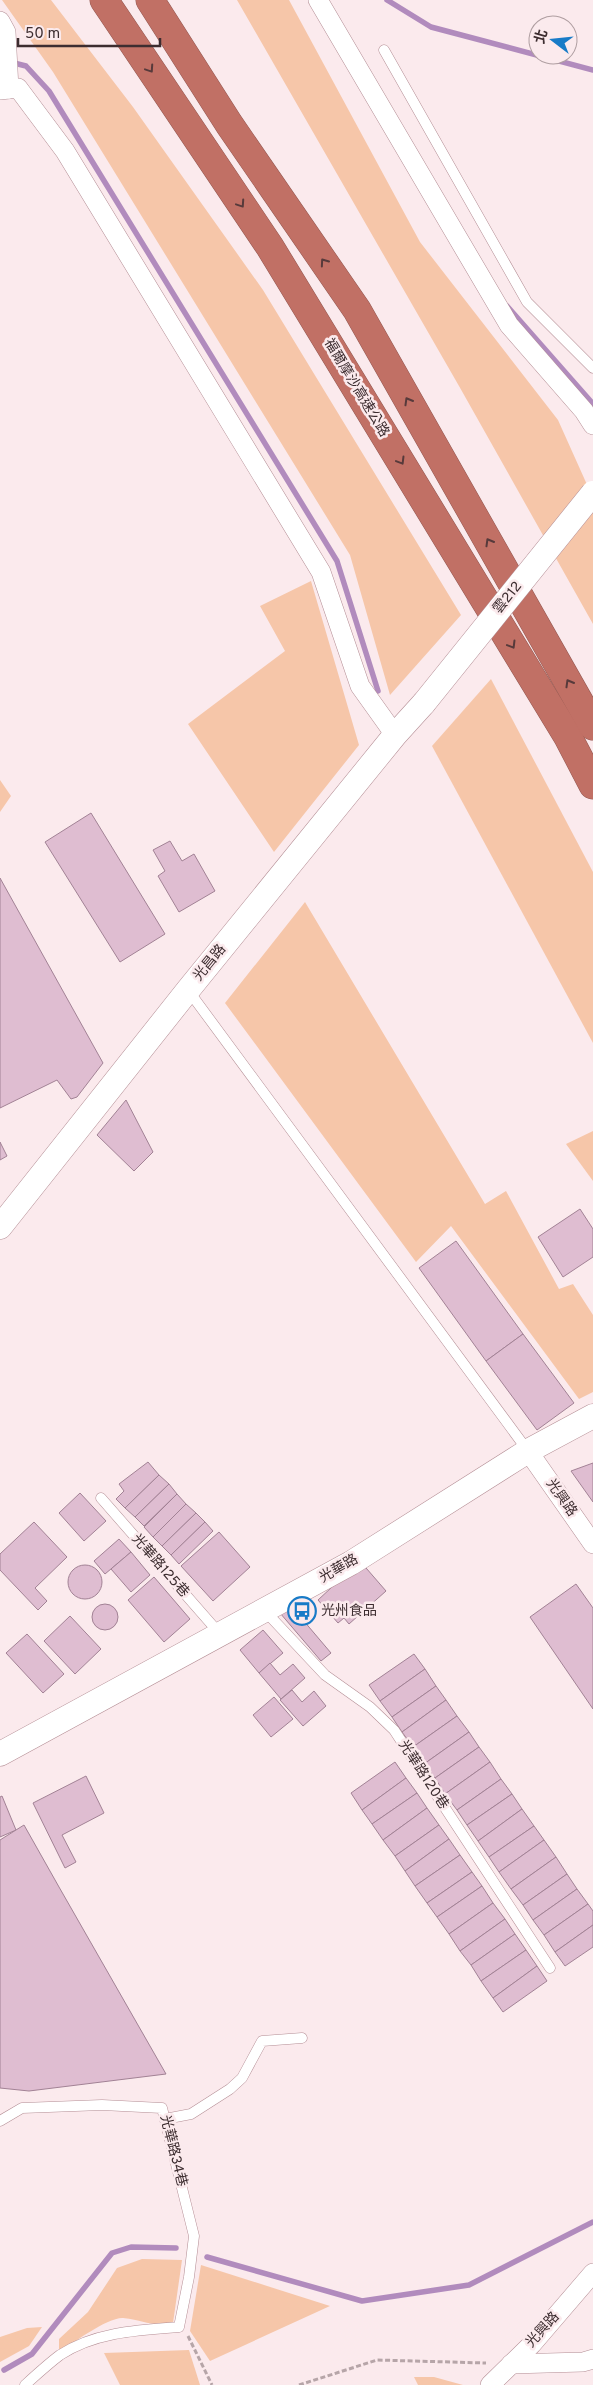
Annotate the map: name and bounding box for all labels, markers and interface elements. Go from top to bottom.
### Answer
scale bar [18,15,160,47]
north arrow [528,15,578,65]
text: 50 m [25,25,60,44]
text: 北 [532,28,552,46]
one-way arrow [144,64,153,73]
one-way arrow [235,199,244,208]
one-way arrow [321,258,330,268]
street label: 福爾摩沙高速公路 [320,335,393,440]
one-way arrow [405,397,415,406]
one-way arrow [394,456,404,465]
one-way arrow [485,538,495,547]
street label: 雲212 [490,579,526,617]
one-way arrow [506,639,516,648]
one-way arrow [565,680,575,689]
street label: 光昌路 [190,941,230,985]
street label: 光興路 [542,1476,580,1520]
street label: 光華路125巷 [128,1531,192,1601]
street label: 光華路 [317,1551,361,1587]
bus stop icon: 光州食品 [287,1596,317,1626]
place label: 光州食品 [321,1602,377,1620]
street label: 光華路120巷 [394,1737,452,1813]
street label: 光華路34巷 [156,2113,190,2189]
street label: 光興路 [523,2309,563,2351]

